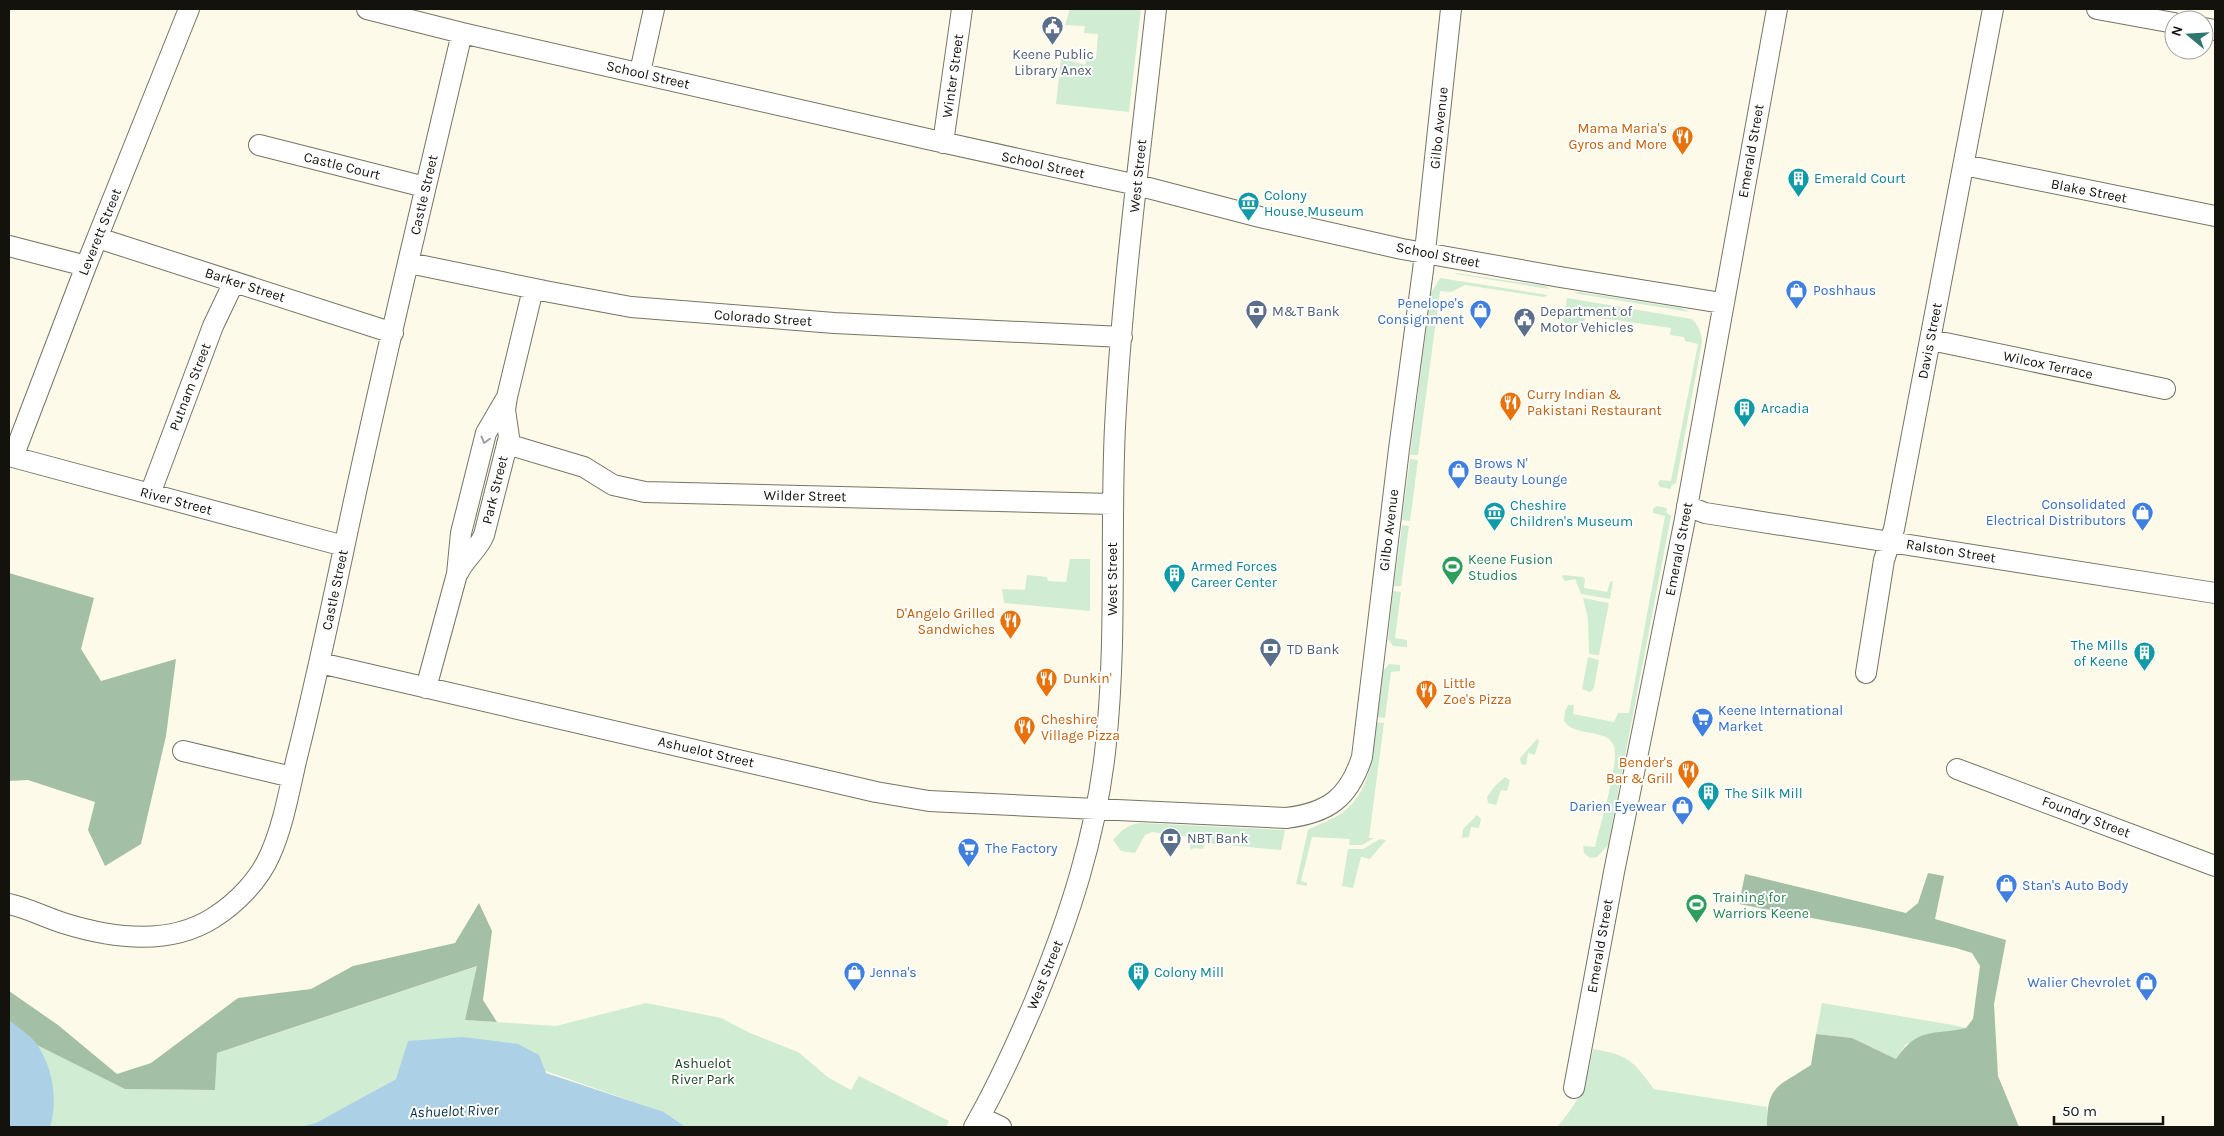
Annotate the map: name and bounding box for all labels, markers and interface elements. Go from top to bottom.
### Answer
north arrow [2164,10,2214,60]
public building icon: Keene Public Library Anex [1041,14,1065,45]
text: N [2167,24,2187,39]
street label: Winter Street [939,33,967,119]
place label: Keene Public Library Anex [1012,46,1094,79]
street label: School Street [605,57,691,93]
street label: Gilbo Avenue [1426,86,1452,170]
street label: Emerald Street [1734,103,1768,199]
place label: Mama Maria's Gyros and More [1569,120,1667,153]
restaurant icon: Mama Maria's Gyros and More [1671,124,1695,155]
street label: West Street [1126,138,1150,214]
street label: Castle Court [302,148,382,184]
street label: School Street [1000,148,1086,182]
street label: Castle Street [407,153,441,237]
building icon: Emerald Court [1786,166,1810,197]
place label: Emerald Court [1814,170,1906,187]
street label: Blake Street [2050,175,2128,207]
street label: Leverett Street [75,186,125,278]
place label: Colony House Museum [1264,187,1364,220]
museum icon: Colony House Museum [1236,191,1260,222]
street label: School Street [1395,239,1481,271]
street label: Barker Street [203,264,287,306]
shop icon: Poshhaus [1785,278,1809,309]
place label: Poshhaus [1813,282,1876,299]
place label: Penelope's Consignment [1377,295,1464,328]
bank icon: M&T Bank [1244,299,1268,330]
shop icon: Penelope's Consignment [1468,299,1492,330]
street label: Davis Street [1914,301,1946,381]
place label: M&T Bank [1272,303,1340,320]
place label: Department of Motor Vehicles [1540,303,1634,336]
street label: Colorado Street [713,306,813,330]
public building icon: Department of Motor Vehicles [1512,307,1536,338]
street label: Putnam Street [165,341,215,433]
street label: Wilcox Terrace [2002,347,2094,383]
place label: Curry Indian & Pakistani Restaurant [1527,386,1662,419]
restaurant icon: Curry Indian & Pakistani Restaurant [1499,390,1523,421]
building icon: Arcadia [1733,396,1757,427]
place label: Arcadia [1761,400,1809,417]
one-way arrow [480,435,490,443]
street label: Park Street [478,454,512,526]
place label: Brows N' Beauty Lounge [1474,455,1567,488]
shop icon: Brows N' Beauty Lounge [1446,459,1470,490]
street label: River Street [138,483,214,519]
street label: Wilder Street [763,487,847,505]
street label: Gilbo Avenue [1376,488,1402,572]
place label: Consolidated Electrical Distributors [1986,496,2126,529]
place label: Cheshire Children's Museum [1510,497,1633,530]
shop icon: Consolidated Electrical Distributors [2130,500,2154,531]
museum icon: Cheshire Children's Museum [1482,501,1506,532]
street label: Emerald Street [1662,501,1696,597]
street label: Ralston Street [1905,536,1997,566]
street label: West Street [1104,542,1121,616]
street label: Castle Street [318,548,352,632]
place label: Keene Fusion Studios [1468,551,1553,584]
sports icon: Keene Fusion Studios [1440,555,1464,586]
place label: Armed Forces Career Center [1191,558,1278,591]
building icon: Armed Forces Career Center [1163,562,1187,593]
place label: D'Angelo Grilled Sandwiches [896,605,995,638]
restaurant icon: D'Angelo Grilled Sandwiches [999,609,1023,640]
bank icon: TD Bank [1259,637,1283,668]
place label: The Mills of Keene [2071,637,2128,670]
place label: TD Bank [1287,641,1339,658]
building icon: The Mills of Keene [2132,641,2156,672]
restaurant icon: Dunkin' [1035,666,1059,697]
place label: Dunkin' [1063,670,1112,687]
place label: Little Zoe's Pizza [1443,675,1512,708]
restaurant icon: Little Zoe's Pizza [1415,679,1439,710]
place label: Keene International Market [1718,702,1843,735]
supermarket icon: Keene International Market [1690,706,1714,737]
place label: Cheshire Village Pizza [1041,711,1120,744]
restaurant icon: Cheshire Village Pizza [1013,715,1037,746]
street label: Ashuelot Street [656,733,756,771]
place label: Bender's Bar & Grill [1606,754,1673,787]
restaurant icon: Bender's Bar & Grill [1677,758,1701,789]
building icon: The Silk Mill [1697,781,1721,812]
place label: The Silk Mill [1725,785,1803,802]
street label: Foundry Street [2039,792,2133,842]
shop icon: Darien Eyewear [1670,794,1694,825]
place label: Darien Eyewear [1569,798,1667,815]
bank icon: NBT Bank [1159,826,1183,857]
place label: NBT Bank [1187,830,1248,847]
supermarket icon: The Factory [957,836,981,867]
place label: The Factory [985,840,1058,857]
shop icon: Stan's Auto Body [1994,873,2018,904]
place label: Stan's Auto Body [2022,877,2129,894]
place label: Training for Warriors Keene [1713,889,1809,922]
sports icon: Training for Warriors Keene [1685,893,1709,924]
street label: Emerald Street [1583,898,1617,994]
street label: West Street [1023,938,1067,1012]
shop icon: Jenna's [842,960,866,991]
building icon: Colony Mill [1126,960,1150,991]
place label: Jenna's [870,964,917,981]
place label: Colony Mill [1154,964,1224,981]
shop icon: Walier Chevrolet [2135,970,2159,1001]
place label: Walier Chevrolet [2027,974,2131,991]
park label: Ashuelot River Park [671,1055,735,1088]
scale bar [2054,1094,2163,1126]
water label: Ashuelot River [409,1100,500,1122]
text: 50 m [2062,1102,2097,1120]

